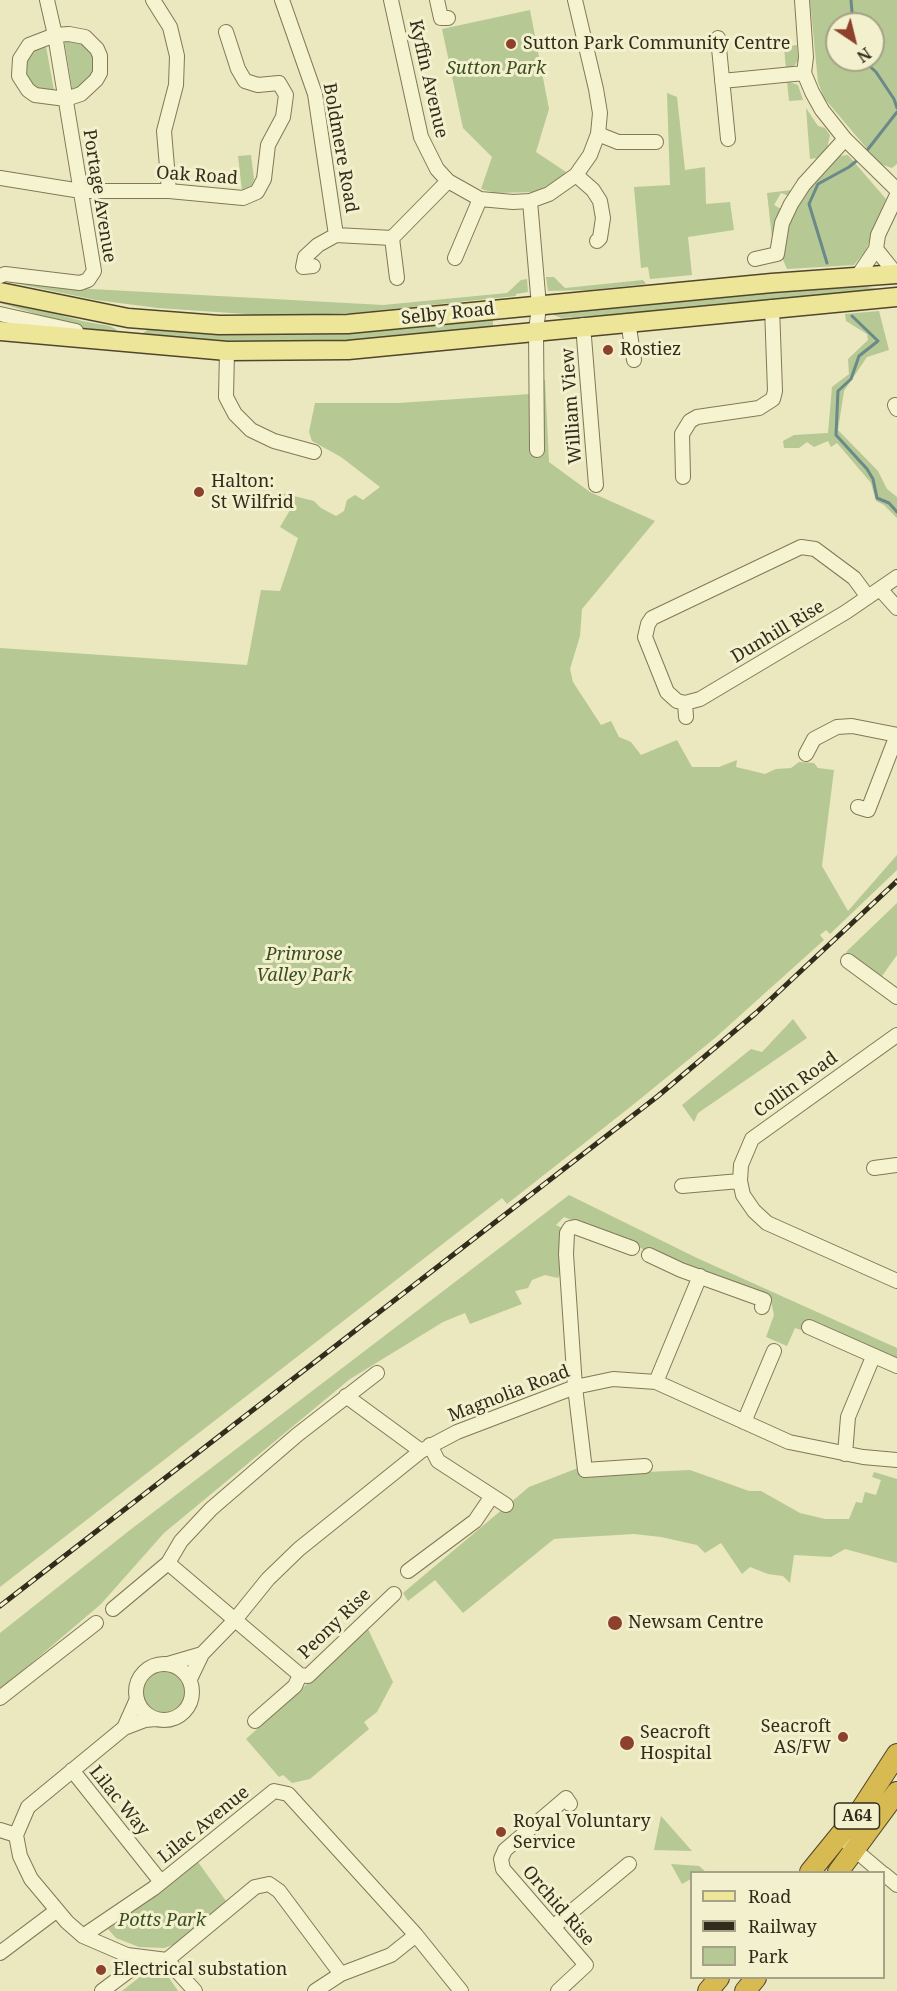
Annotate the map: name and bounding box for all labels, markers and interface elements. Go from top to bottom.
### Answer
north arrow [825,12,885,72]
street label: Kyffin Avenue [404,18,452,140]
place label: Sutton Park Community Centre [523,33,790,55]
marker: Sutton Park Community Centre [504,37,518,51]
text: N [853,42,876,68]
park label: Sutton Park [446,58,546,80]
street label: Boldmere Road [318,81,362,215]
street label: Portage Avenue [78,128,120,264]
street label: Oak Road [155,162,239,190]
street label: Selby Road [400,298,496,330]
place label: Rostiez [620,339,681,361]
marker: Rostiez [601,343,615,357]
street label: William View [557,347,587,465]
place label: Halton: St Wilfrid [211,471,294,514]
marker: Halton: St Wilfrid [192,485,206,499]
street label: Dunhill Rise [728,596,828,668]
park label: Primrose Valley Park [256,944,352,986]
street label: Collin Road [750,1047,842,1123]
street label: Magnolia Road [445,1361,573,1427]
street label: Peony Rise [294,1584,376,1664]
place label: Newsam Centre [628,1612,764,1634]
marker: Newsam Centre [606,1614,624,1632]
place label: Seacroft AS/FW [761,1716,831,1758]
place label: Seacroft Hospital [640,1722,712,1764]
marker: Seacroft AS/FW [836,1730,850,1744]
marker: Seacroft Hospital [618,1734,636,1752]
street label: Lilac Way [84,1762,154,1840]
street label: Lilac Avenue [154,1782,254,1868]
road number: A64 [834,1803,880,1829]
place label: Royal Voluntary Service [513,1811,651,1854]
marker: Royal Voluntary Service [494,1825,508,1839]
street label: Orchid Rise [517,1862,599,1950]
legend [690,1871,885,1979]
text: Road [748,1884,791,1908]
park label: Potts Park [118,1910,206,1932]
text: Railway [748,1914,817,1938]
text: Park [748,1944,788,1968]
place label: Electrical substation [113,1959,287,1981]
marker: Electrical substation [94,1963,108,1977]

